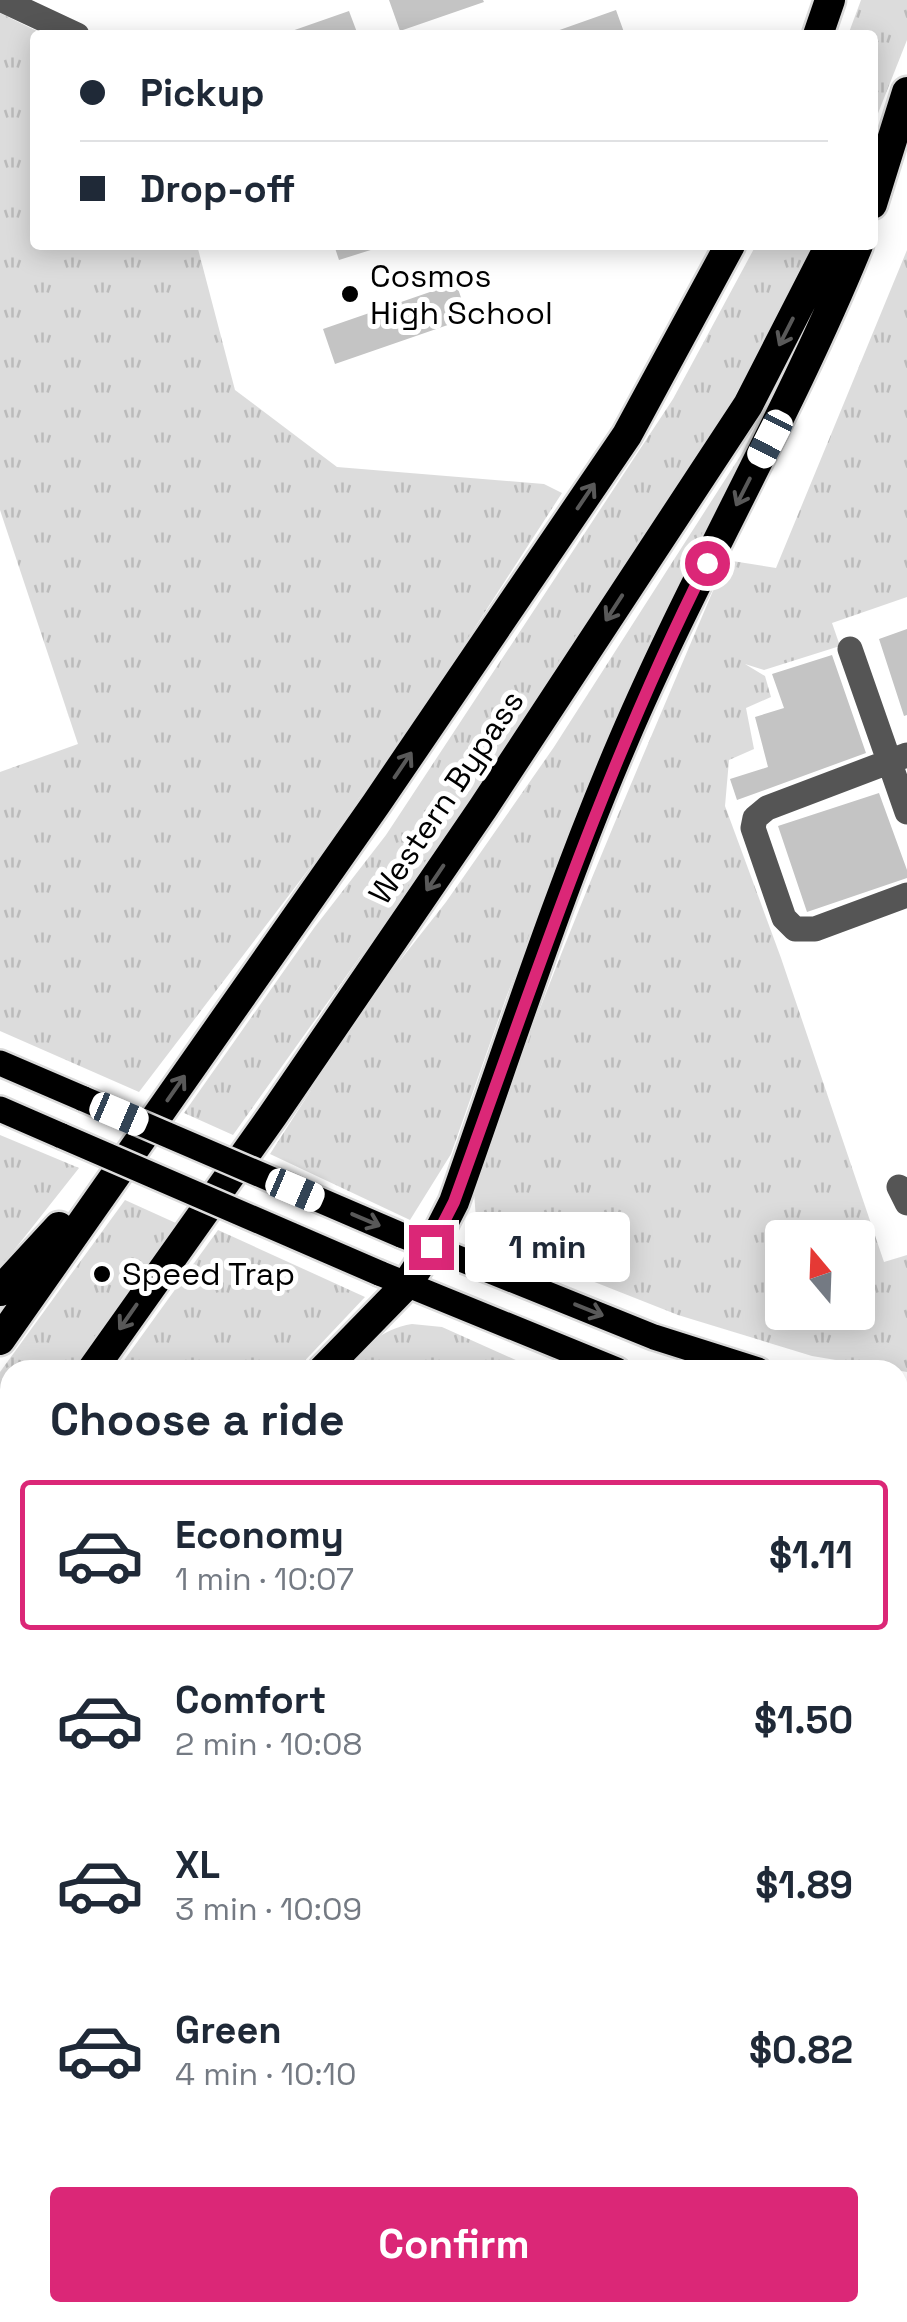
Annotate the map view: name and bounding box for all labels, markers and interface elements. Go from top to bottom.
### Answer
text: Pickup [140,69,264,117]
text: Drop-off [140,165,295,213]
place label: Cosmos High School [370,256,553,333]
marker: Cosmos High School [339,283,361,305]
one-way arrow [776,317,795,346]
car [743,405,797,473]
one-way arrow [733,477,752,506]
one-way arrow [575,483,596,510]
route start [685,541,730,586]
one-way arrow [604,593,625,621]
street label: Western Bypass [360,682,532,912]
one-way arrow [392,751,413,779]
one-way arrow [425,864,446,892]
one-way arrow [165,1074,186,1102]
car [86,1088,152,1140]
car [262,1164,328,1216]
one-way arrow [350,1212,381,1230]
callout: 1 min [466,1212,631,1282]
north arrow [765,1220,875,1330]
map controls [765,1220,875,1330]
route end [409,1225,454,1270]
text: 1 min [508,1227,587,1267]
place label: Speed Trap [122,1254,295,1294]
marker: Speed Trap [91,1263,113,1285]
one-way arrow [118,1303,139,1330]
one-way arrow [573,1303,604,1321]
text: Choose a ride [50,1391,345,1448]
icon: car [55,1510,145,1600]
text: Economy [175,1511,344,1559]
text: $1.11 [769,1531,853,1579]
text: 1 min · 10:07 [175,1559,354,1599]
icon: car [55,1675,145,1765]
text: Comfort [175,1676,326,1724]
text: $1.50 [754,1696,853,1744]
text: 2 min · 10:08 [175,1724,362,1764]
icon: car [55,1840,145,1930]
text: XL [175,1841,220,1889]
text: $1.89 [755,1861,853,1909]
text: 3 min · 10:09 [175,1889,362,1929]
icon: car [55,2005,145,2095]
text: Green [175,2006,282,2054]
text: $0.82 [749,2026,853,2074]
text: 4 min · 10:10 [175,2054,357,2094]
button: Confirm [50,2187,858,2302]

